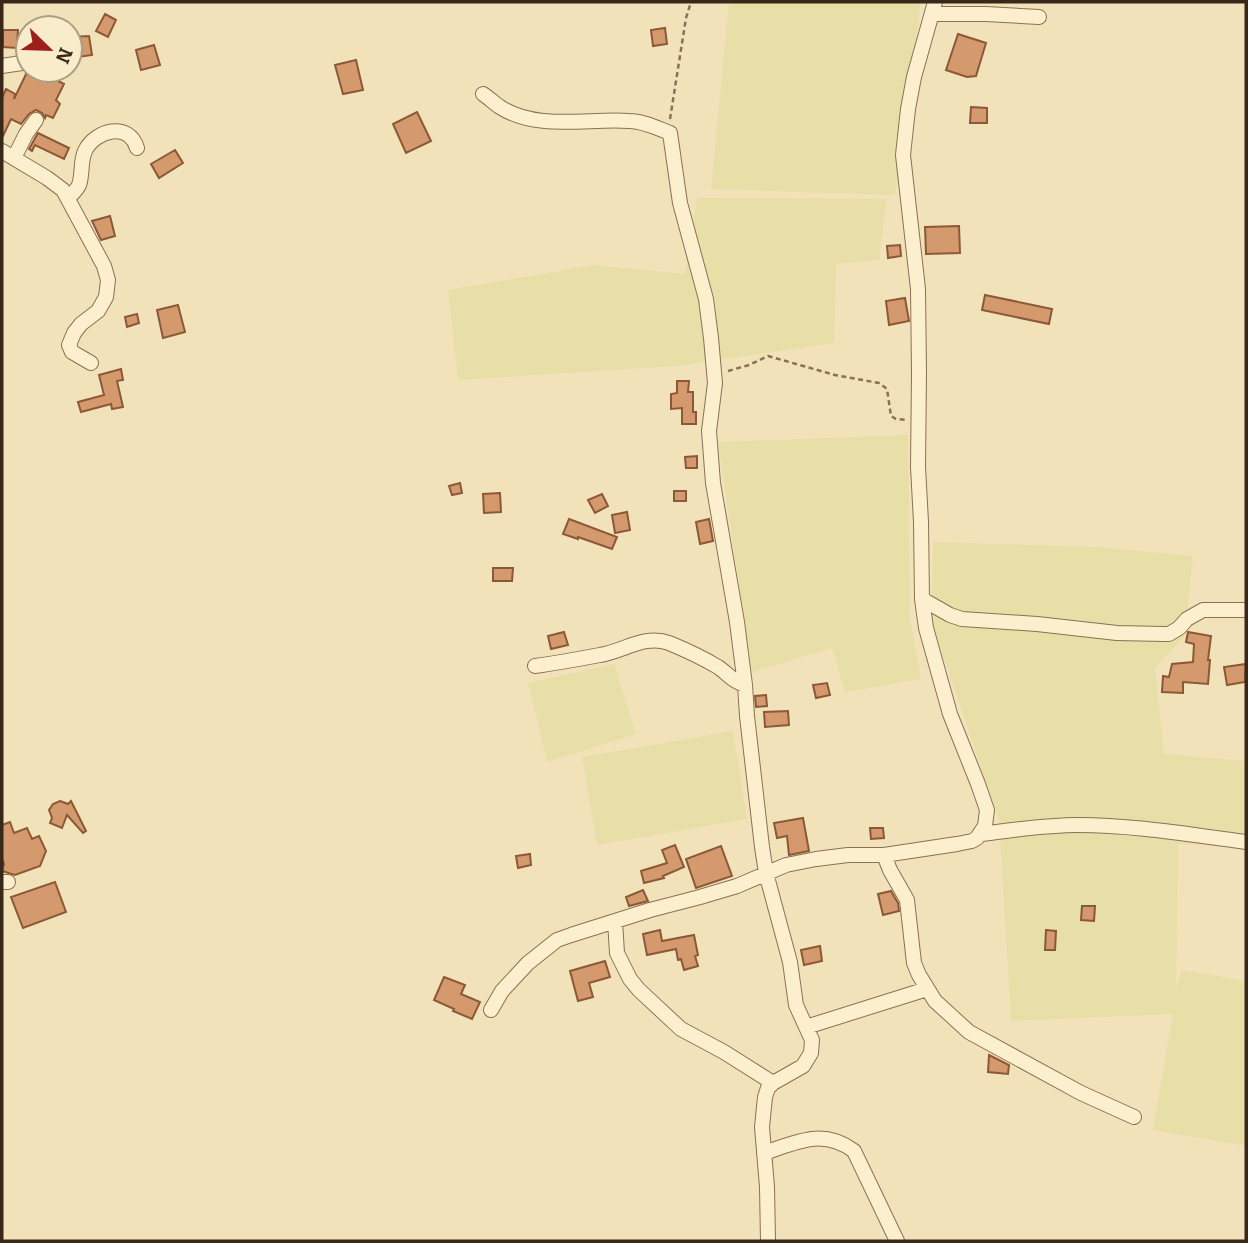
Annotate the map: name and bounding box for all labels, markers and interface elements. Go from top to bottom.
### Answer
north arrow [14,14,84,84]
text: N [51,44,78,67]

